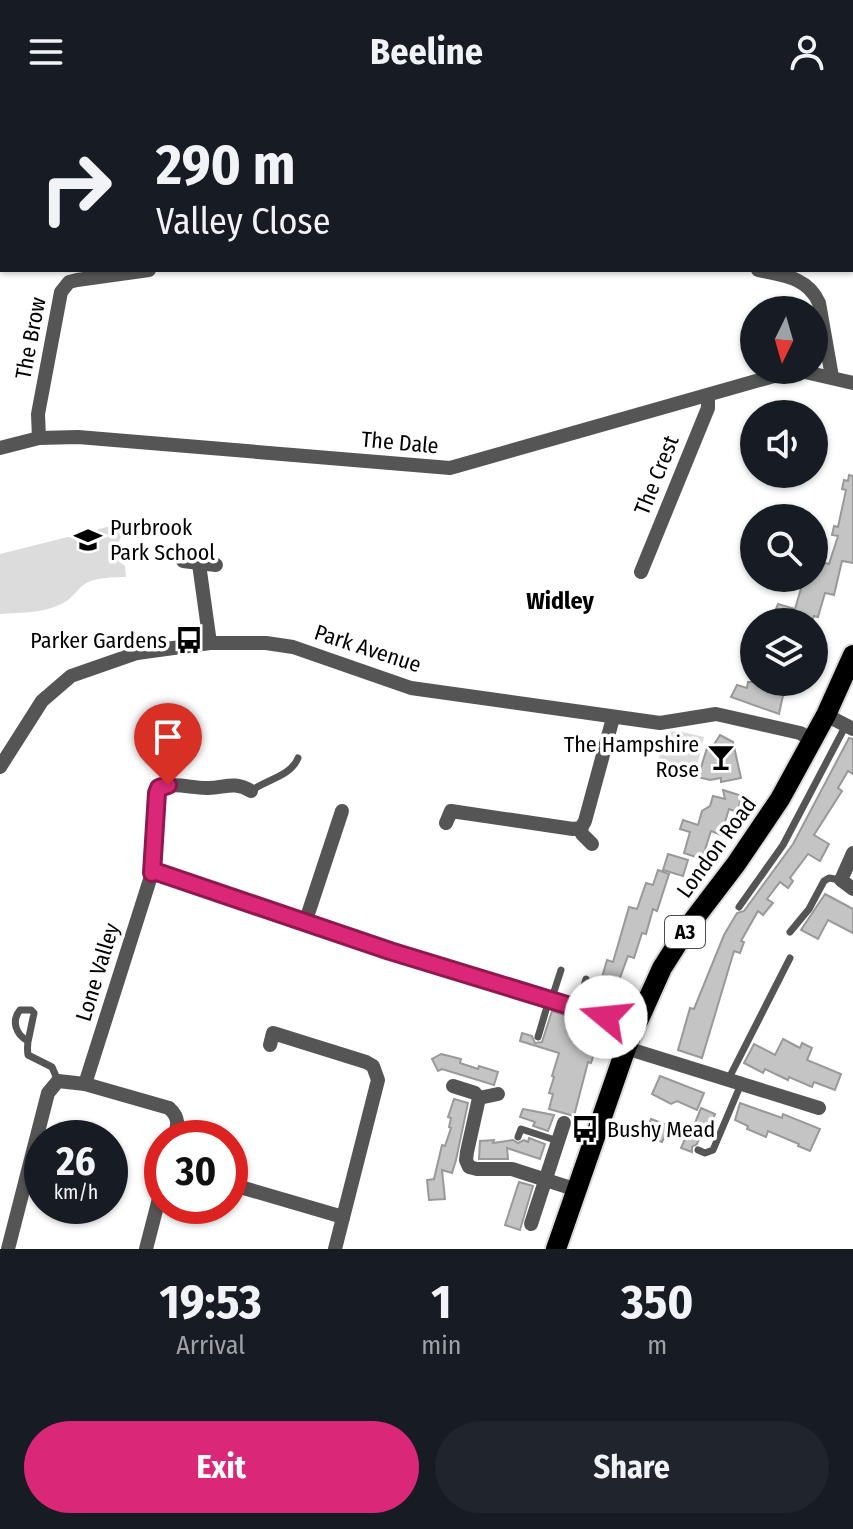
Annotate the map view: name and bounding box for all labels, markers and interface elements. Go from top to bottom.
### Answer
icon: menu [24,30,68,74]
text: Beeline [370,30,483,74]
icon: person [785,30,829,74]
text: 290 m [156,132,296,199]
icon: right [24,136,128,240]
text: Valley Close [156,200,331,244]
street label: The Brow [9,295,52,381]
north arrow [740,296,828,384]
map controls [740,296,828,696]
button: sound [740,400,828,488]
street label: The Dale [360,426,440,459]
street label: The Crest [628,431,685,519]
button: search [740,504,828,592]
place label: Purbrook Park School [110,514,215,566]
school or university icon: Purbrook Park School [73,525,103,555]
district label: Widley [526,587,594,615]
button: layers [740,608,828,696]
street label: Park Avenue [311,619,424,678]
bus stop icon: Parker Gardens [174,625,204,655]
place label: Parker Gardens [30,627,167,654]
pin [134,703,202,785]
icon: arrive [146,715,190,759]
place label: The Hampshire Rose [564,731,699,783]
bar icon: The Hampshire Rose [706,742,736,772]
street label: London Road [671,792,762,903]
road number: A3 [665,916,705,948]
street label: Lone Valley [70,920,125,1025]
position arrow [564,975,648,1059]
bus stop icon: Bushy Mead [570,1114,600,1144]
place label: Bushy Mead [607,1116,715,1143]
speed limit sign: 30 [144,1120,248,1224]
text: 26 [56,1138,96,1186]
text: km/h [54,1180,98,1204]
text: 19:53 [159,1273,262,1331]
text: 1 [431,1273,452,1331]
text: 350 [621,1273,693,1331]
text: Arrival [176,1330,245,1361]
text: min [421,1330,462,1361]
text: m [647,1330,667,1361]
button: Exit [24,1421,419,1513]
button: Share [435,1421,829,1513]

